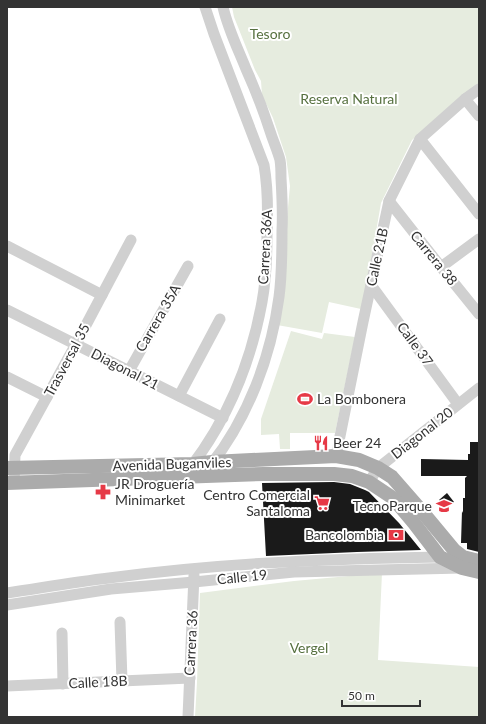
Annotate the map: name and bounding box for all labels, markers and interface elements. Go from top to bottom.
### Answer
park label: Tesoro [250,25,290,42]
park label: Reserva Natural [300,90,398,107]
street label: Carrera 36A [254,209,275,285]
street label: Calle 21B [362,226,391,288]
street label: Carrera 38 [407,227,462,288]
street label: Carrera 35A [131,281,184,354]
street label: Calle 37 [394,318,437,369]
street label: Trasversal 35 [40,320,93,399]
street label: Diagonal 21 [88,344,162,393]
sports icon: La Bombonera [296,390,314,408]
place label: La Bombonera [317,390,406,407]
street label: Diagonal 20 [387,403,456,462]
restaurant icon: Beer 24 [312,434,330,452]
place label: Beer 24 [333,434,381,451]
street label: Avenida Buganviles [112,453,232,474]
place label: JR Droguería Minimarket [115,475,194,508]
pharmacy icon: JR Droguería Minimarket [94,483,112,501]
place label: Centro Comercial Santaloma [203,486,310,519]
supermarket icon: Centro Comercial Santaloma [313,494,331,512]
place label: TecnoParque [353,497,432,514]
school or university icon: TecnoParque [435,497,453,515]
place label: Bancolombia [305,526,384,543]
bank icon: Bancolombia [387,526,405,544]
street label: Calle 19 [216,565,268,588]
street label: Carrera 36 [180,610,201,676]
park label: Vergel [290,639,328,656]
street label: Calle 18B [68,671,128,692]
scale bar [342,682,420,708]
text: 50 m [348,688,375,703]

